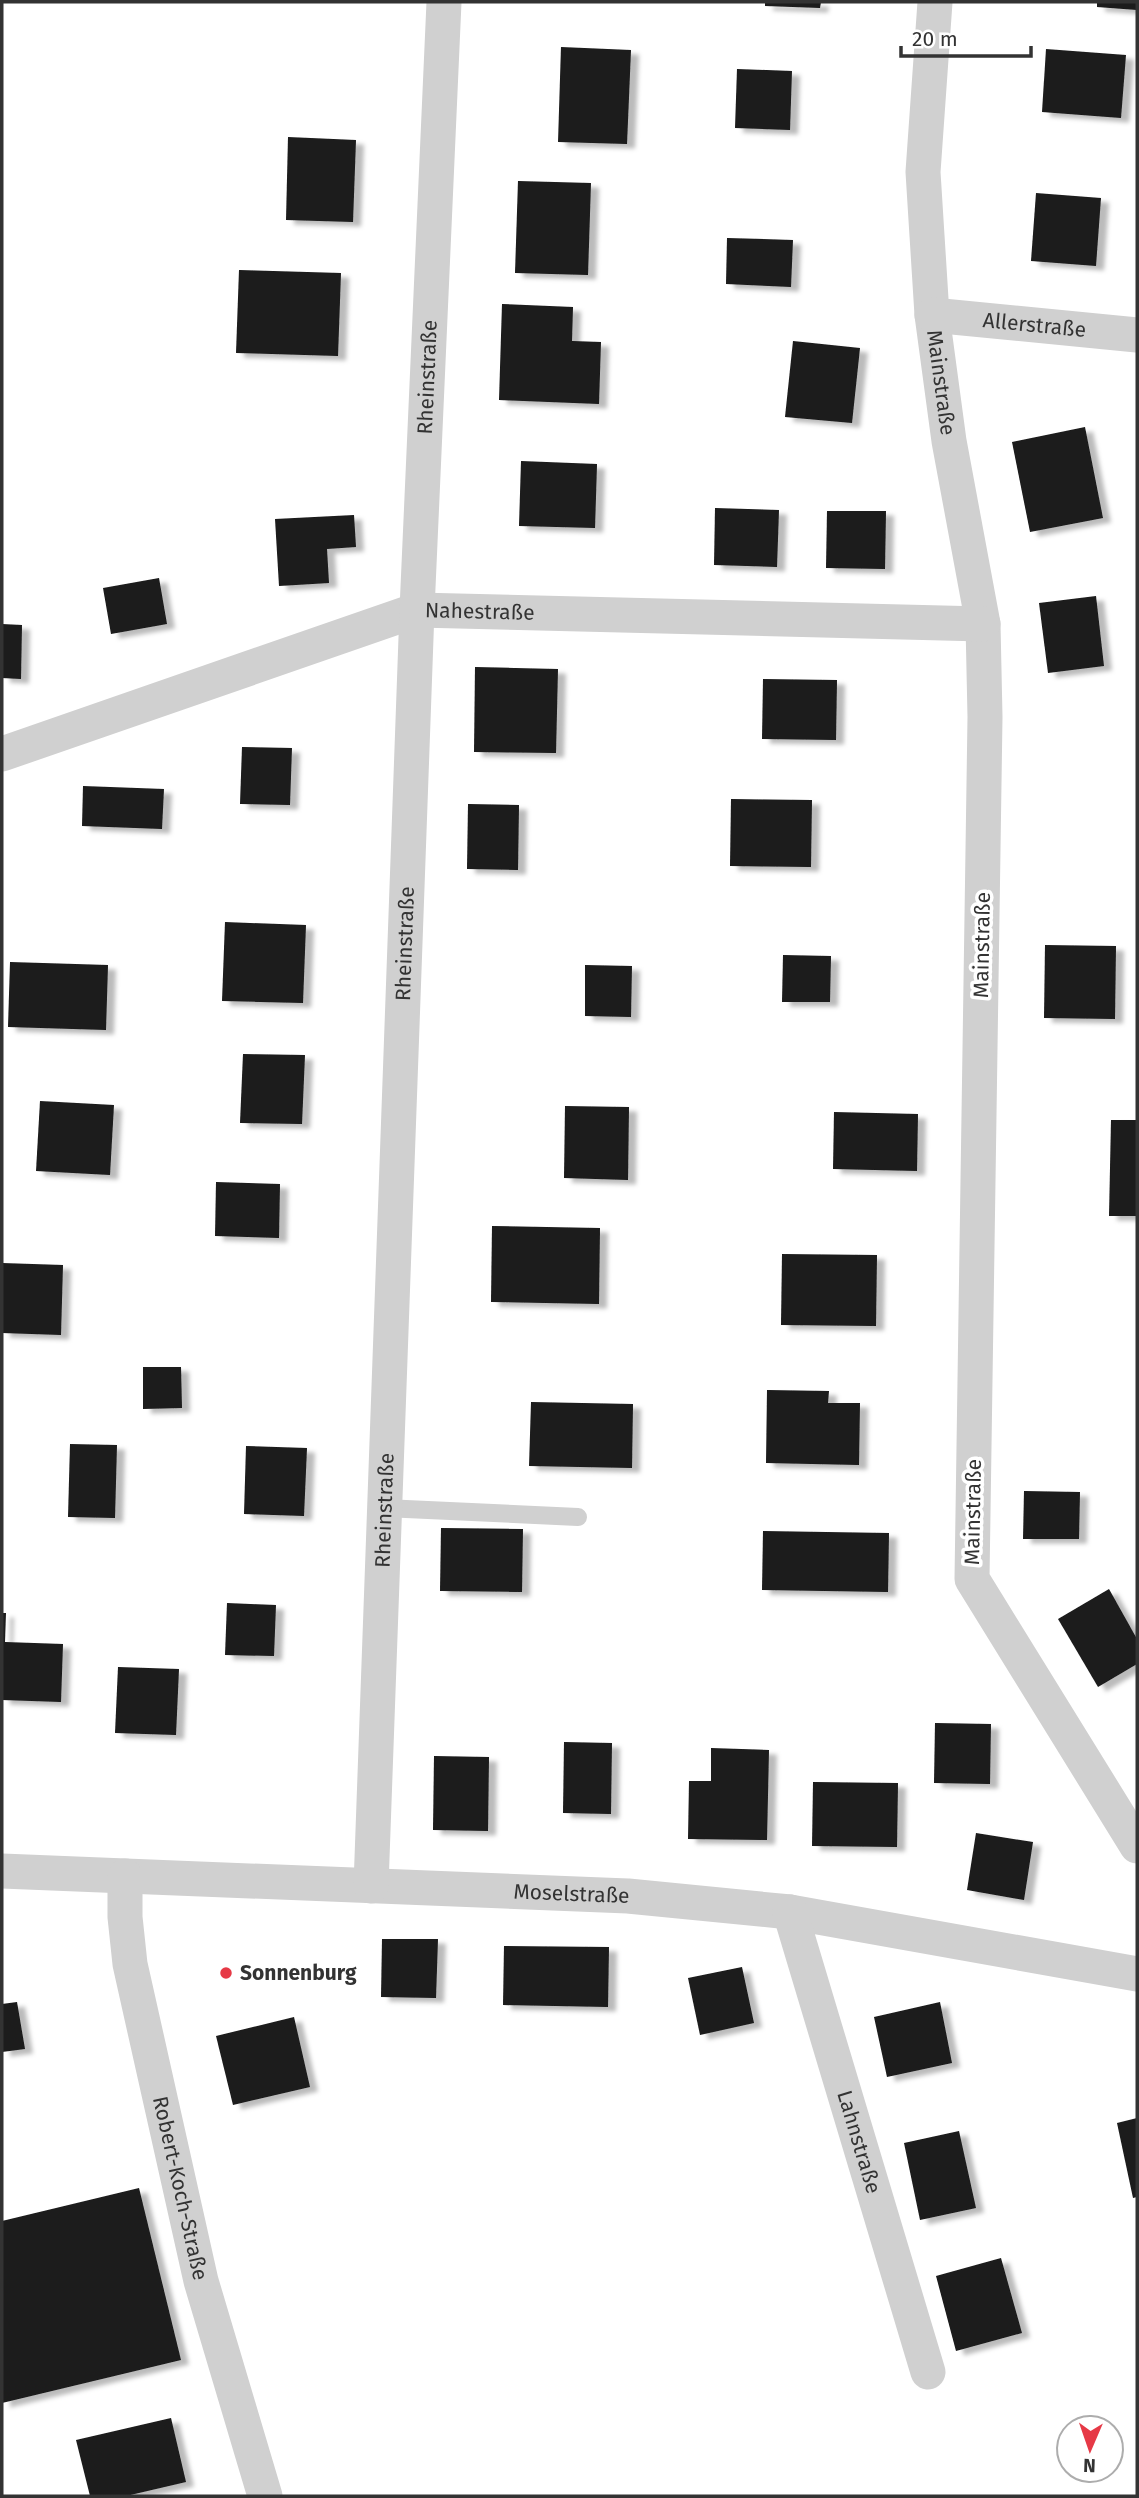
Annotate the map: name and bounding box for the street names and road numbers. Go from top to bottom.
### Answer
street label: Allerstraße [982,307,1087,343]
street label: Rheinstraße [412,319,443,435]
street label: Mainstraße [921,328,961,437]
street label: Nahestraße [425,597,535,626]
street label: Rheinstraße [390,886,420,1001]
street label: Mainstraße [968,892,996,998]
street label: Rheinstraße [369,1452,400,1568]
street label: Mainstraße [959,1459,987,1565]
street label: Moselstraße [513,1878,630,1909]
street label: Lahnstraße [831,2087,887,2197]
street label: Robert-Koch-Straße [147,2094,213,2283]

